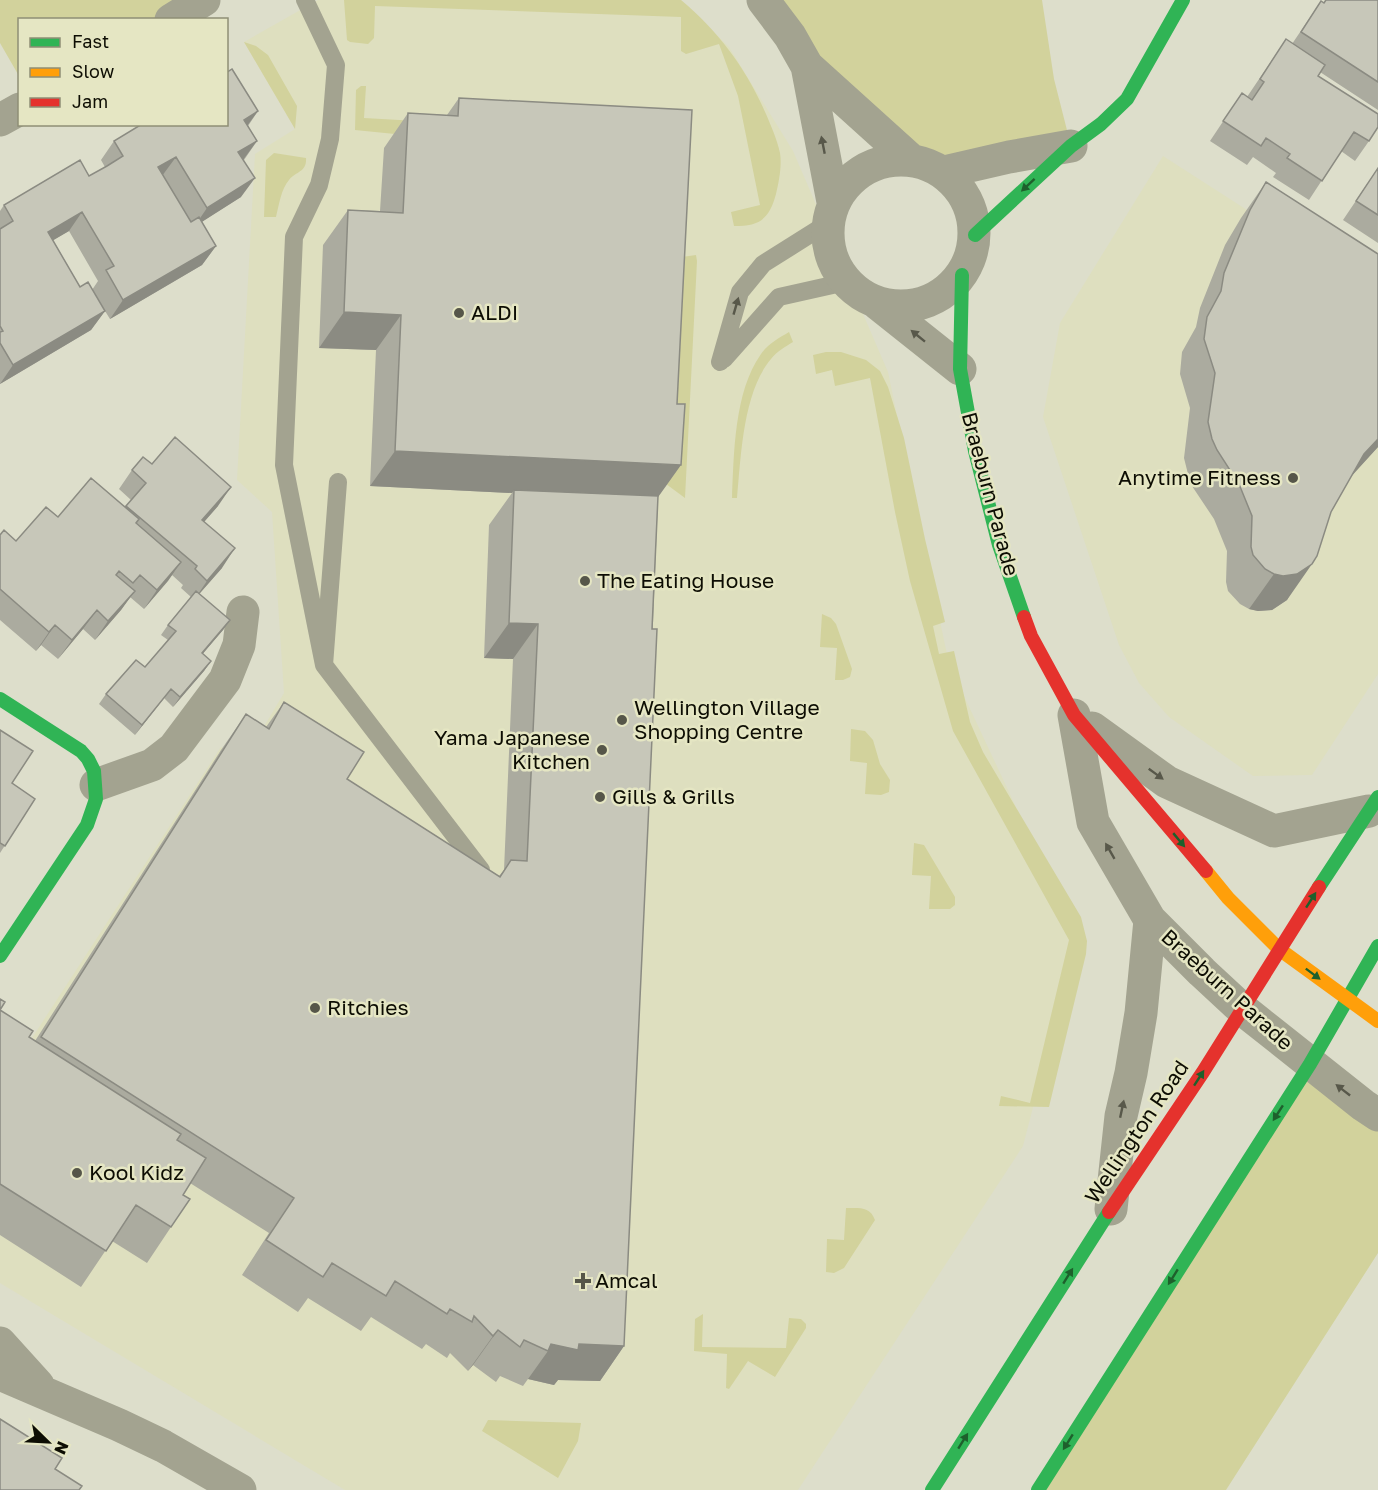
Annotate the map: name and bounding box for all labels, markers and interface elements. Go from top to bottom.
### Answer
legend [18,18,228,126]
text: Fast [72,30,109,52]
text: Slow [72,60,115,82]
text: Jam [72,90,108,112]
one-way arrow [818,135,827,154]
one-way arrow [1021,178,1036,191]
one-way arrow [732,297,742,315]
place label: ALDI [471,299,518,325]
marker: ALDI [452,306,466,320]
one-way arrow [911,330,926,342]
street label: Braeburn Parade [957,409,1025,578]
place label: Anytime Fitness [1118,464,1281,490]
marker: Anytime Fitness [1286,471,1300,485]
place label: The Eating House [597,567,774,593]
marker: The Eating House [578,574,592,588]
place label: Wellington Village Shopping Centre [634,694,820,744]
marker: Wellington Village Shopping Centre [615,713,629,727]
place label: Yama Japanese Kitchen [434,724,590,774]
marker: Yama Japanese Kitchen [595,743,609,757]
one-way arrow [1147,768,1163,780]
place label: Gills & Grills [612,783,735,809]
marker: Gills & Grills [593,790,607,804]
one-way arrow [1172,832,1185,847]
one-way arrow [1105,842,1115,859]
one-way arrow [1306,891,1317,908]
street label: Braeburn Parade [1156,923,1299,1055]
one-way arrow [1305,968,1321,980]
place label: Ritchies [327,994,409,1020]
marker: Ritchies [308,1001,322,1015]
street label: Wellington Road [1079,1055,1194,1208]
one-way arrow [1193,1070,1205,1086]
one-way arrow [1336,1085,1351,1097]
one-way arrow [1118,1100,1128,1118]
one-way arrow [1273,1105,1284,1121]
place label: Kool Kidz [89,1159,184,1185]
marker: Kool Kidz [70,1166,84,1180]
place label: Amcal [595,1267,658,1293]
one-way arrow [1062,1268,1073,1284]
one-way arrow [1167,1269,1179,1285]
marker: Amcal [576,1274,590,1288]
north arrow [18,1412,78,1472]
one-way arrow [957,1433,969,1449]
one-way arrow [1063,1434,1074,1450]
text: N [50,1438,73,1458]

